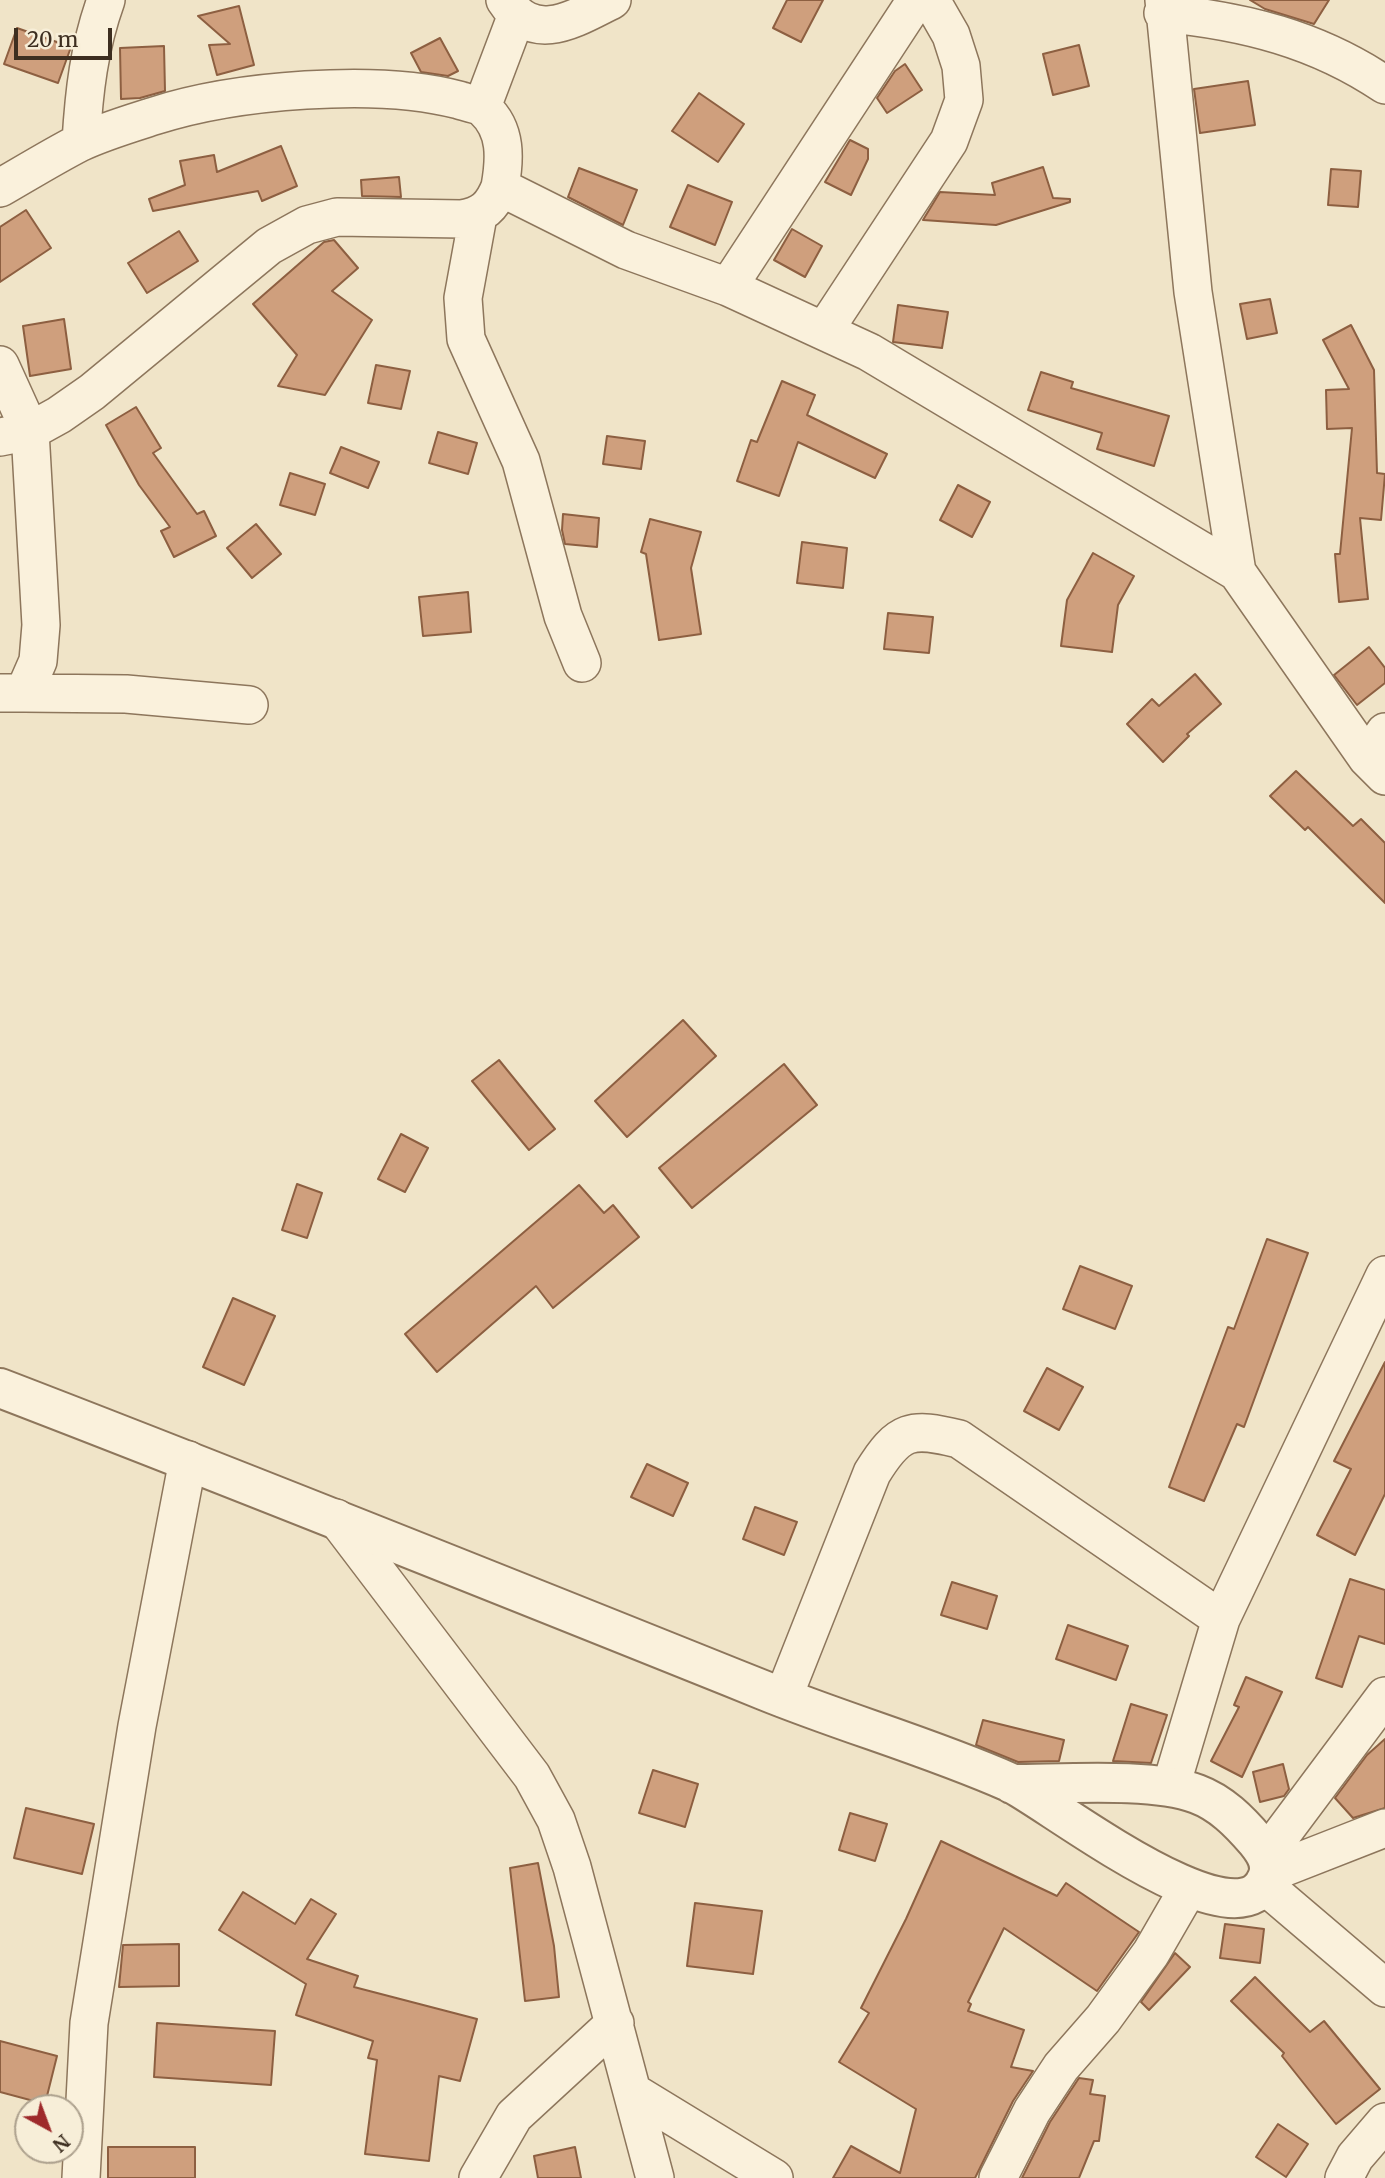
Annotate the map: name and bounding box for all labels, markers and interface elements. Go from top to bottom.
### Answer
scale bar [18,14,116,58]
text: 20 m [27,26,78,53]
north arrow [14,2094,84,2164]
text: N [48,2129,75,2157]

